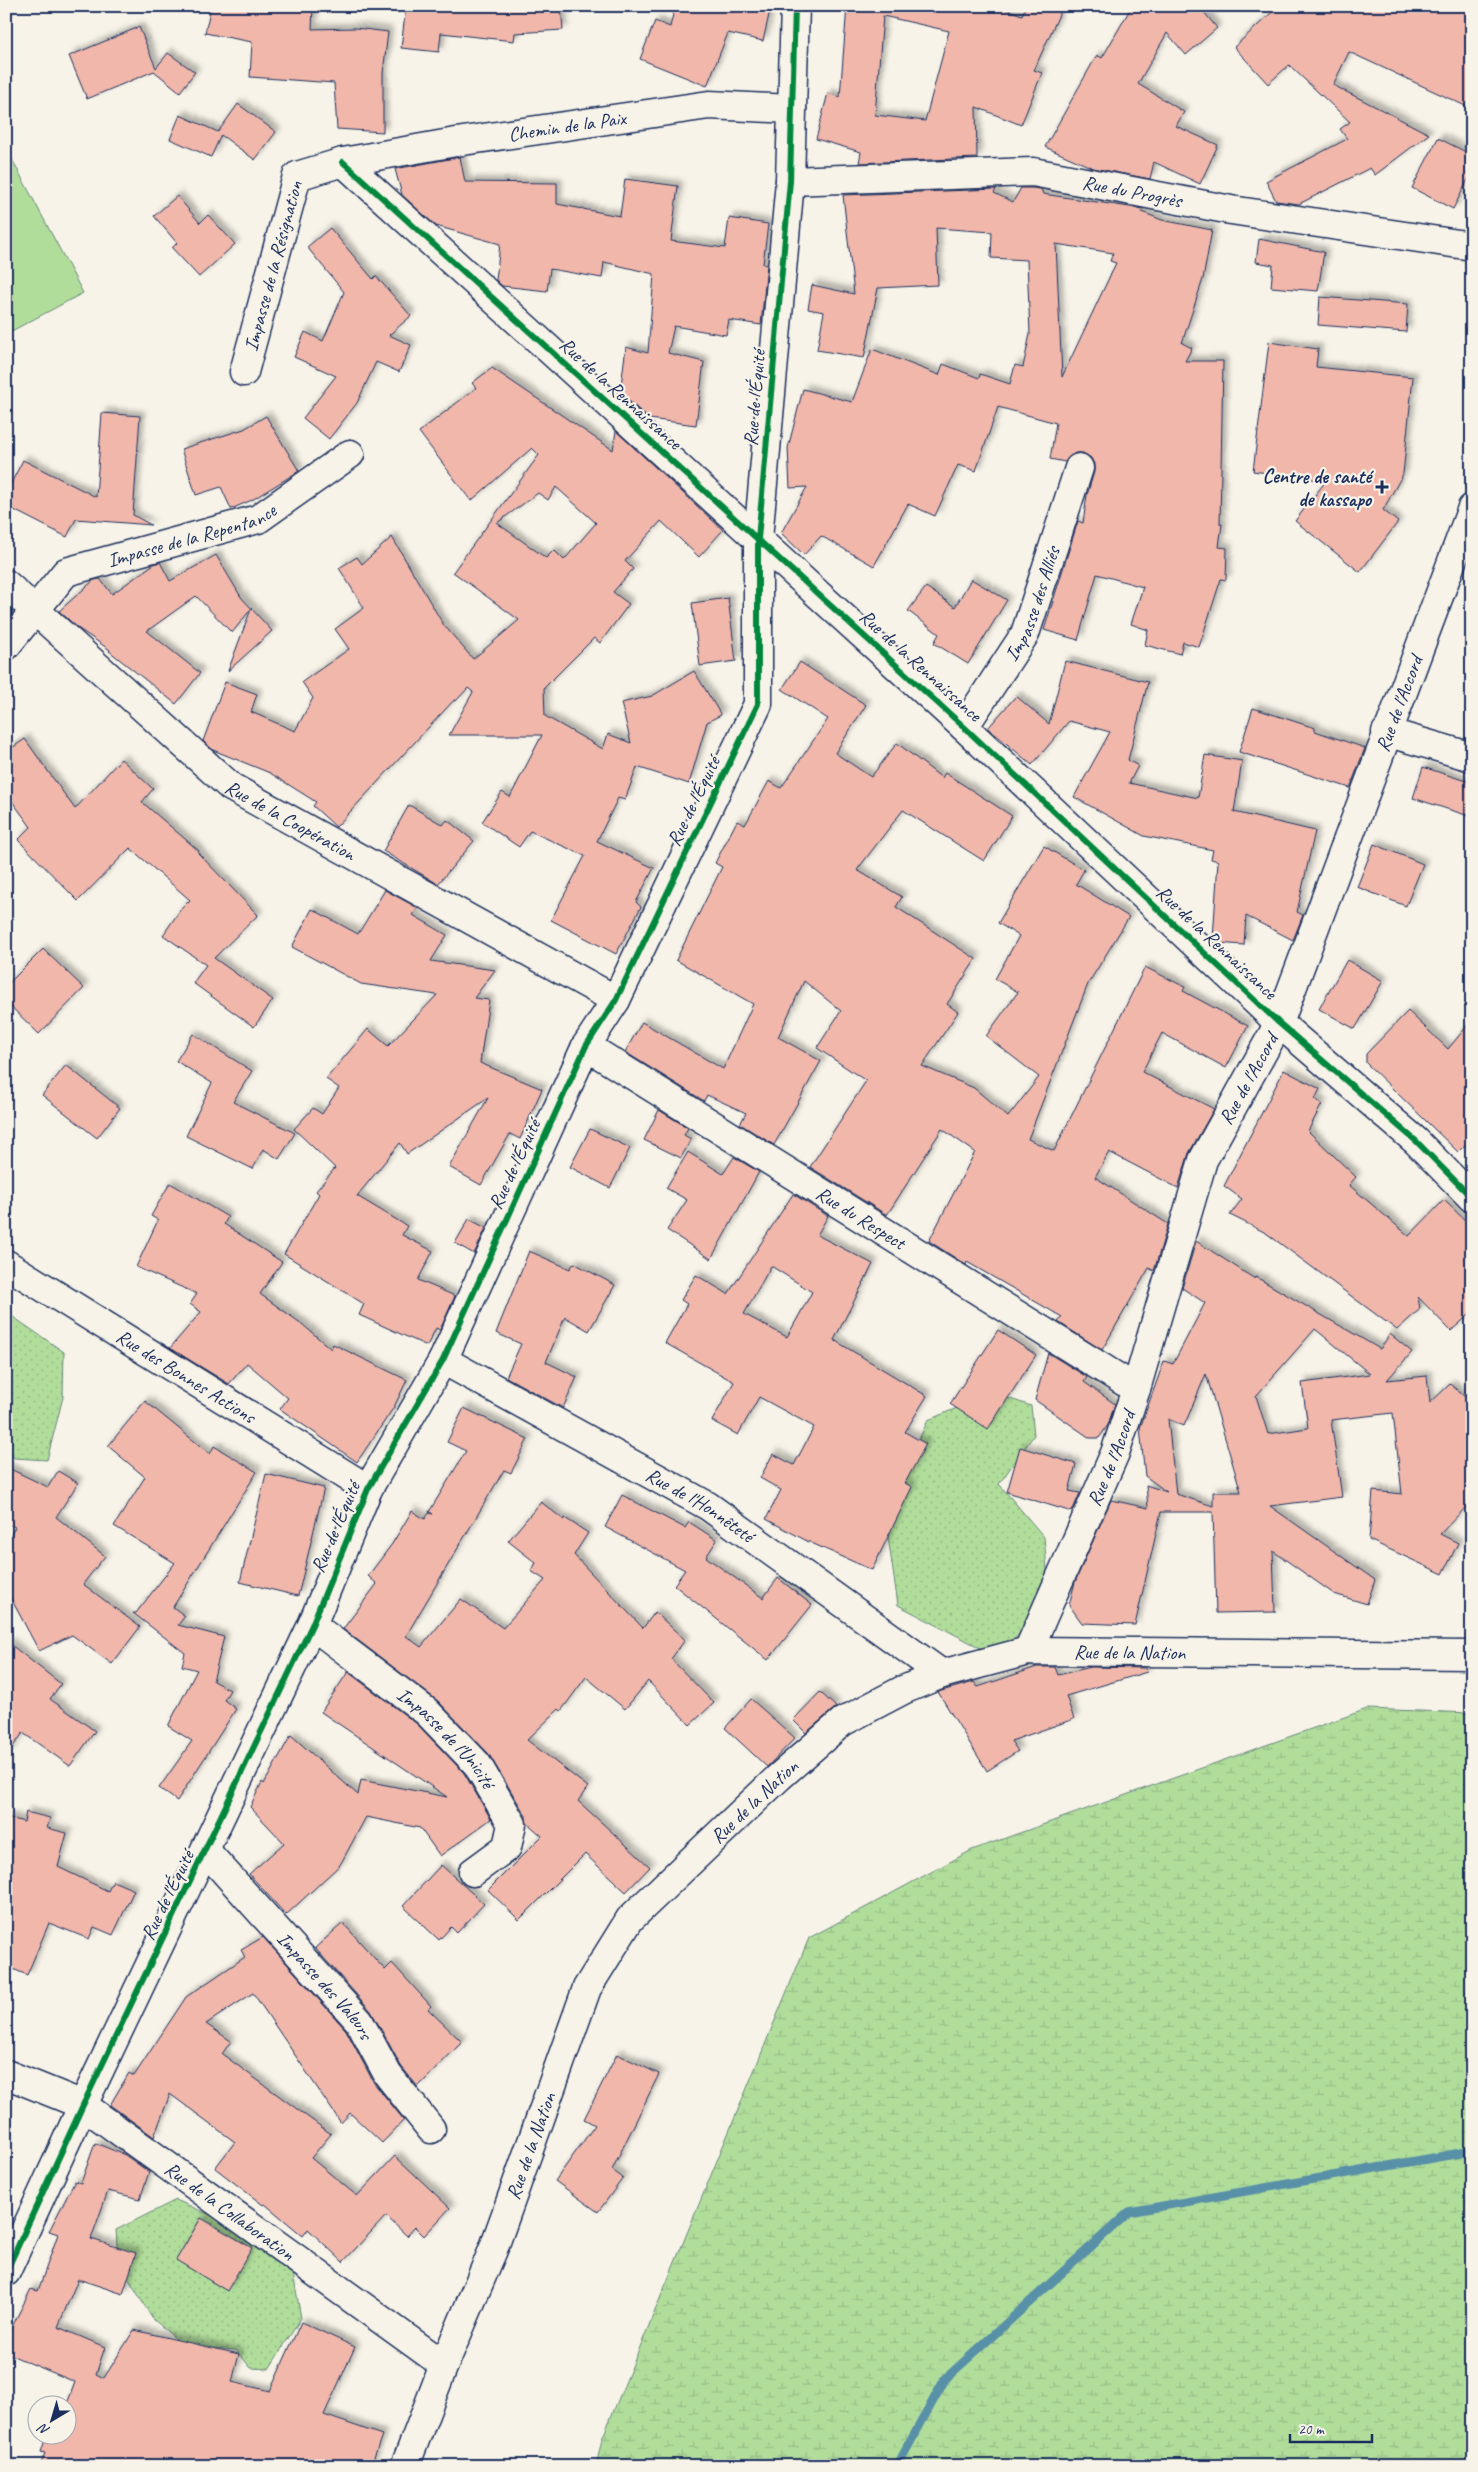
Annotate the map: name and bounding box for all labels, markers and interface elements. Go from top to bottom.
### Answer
street label: Chemin de la Paix [507,105,629,147]
street label: Rue du Progrès [1080,170,1186,214]
street label: Impasse de la Résignation [238,177,308,354]
street label: Rue de la Rennaissance [554,332,688,456]
street label: Rue de l'Équité [738,345,771,447]
place label: Centre de santé de kassapo [1262,464,1374,512]
marker: Centre de santé de kassapo [1375,480,1389,494]
street label: Impasse de la Repentance [105,497,282,573]
street label: Impasse des Alliés [999,542,1066,666]
street label: Rue de la Rennaissance [854,604,988,728]
street label: Rue de l'Accord [1370,650,1430,755]
street label: Rue de l'Équité [661,749,727,850]
street label: Rue de la Coopération [221,774,361,867]
street label: Rue de la Rennaissance [1151,880,1283,1006]
street label: Rue de l'Accord [1213,1027,1285,1129]
street label: Rue de l'Équité [483,1112,548,1213]
street label: Rue du Respect [811,1181,912,1256]
street label: Rue des Bonnes Actions [112,1324,262,1430]
street label: Rue de l'Accord [1081,1405,1142,1510]
street label: Rue de l'Honnêteté [641,1462,762,1550]
street label: Rue de l'Équité [305,1475,367,1576]
street label: Rue de la Nation [1074,1639,1186,1665]
street label: Impasse de l'Unicité [392,1682,502,1796]
street label: Rue de la Nation [705,1753,804,1849]
street label: Rue de l'Équité [135,1843,201,1944]
street label: Impasse des Valeurs [271,1926,380,2046]
street label: Rue de la Nation [500,2088,562,2203]
street label: Rue de la Collaboration [160,2156,300,2267]
north arrow [28,2394,78,2444]
scale bar [1290,2412,1373,2444]
text: N [34,2419,53,2439]
text: 20 m [1298,2420,1325,2439]

